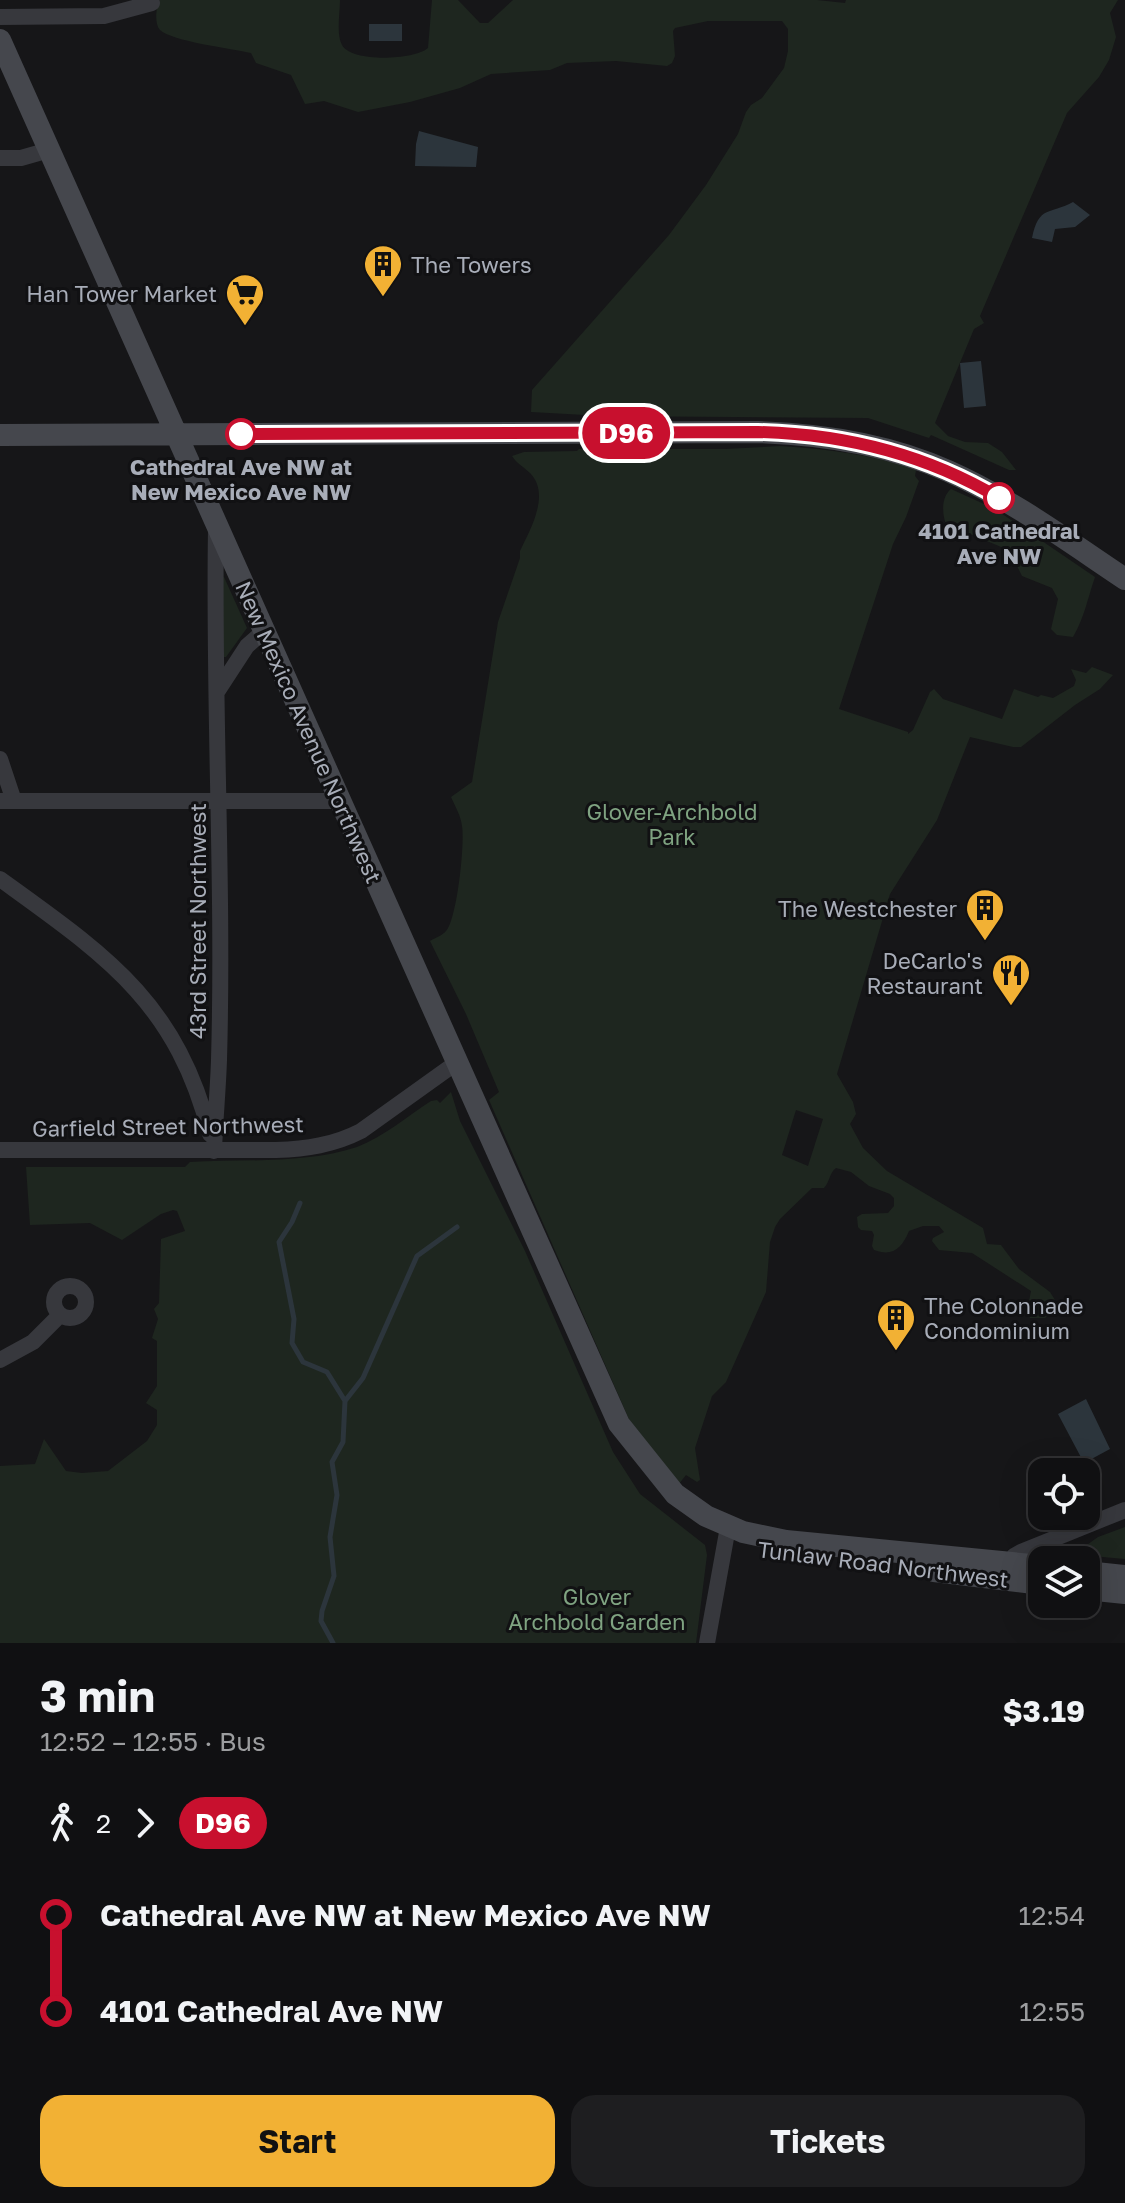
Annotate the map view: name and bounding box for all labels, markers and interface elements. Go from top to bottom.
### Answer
building icon: The Towers [362,243,404,298]
place label: The Towers [411,251,532,278]
supermarket icon: Han Tower Market [224,272,266,327]
place label: Han Tower Market [26,280,217,307]
line badge: D96 [580,407,672,459]
text: D96 [598,416,654,449]
marker: Cathedral Ave NW at New Mexico Ave NW [226,419,256,449]
place label: Cathedral Ave NW at New Mexico Ave NW [130,453,352,505]
marker: 4101 Cathedral Ave NW [984,483,1014,513]
place label: 4101 Cathedral Ave NW [918,517,1080,569]
street label: New Mexico Avenue Northwest [230,577,388,887]
park label: Glover-Archbold Park [586,798,758,850]
street label: 43rd Street Northwest [184,803,211,1039]
building icon: The Westchester [964,887,1006,942]
place label: The Westchester [778,895,957,922]
place label: DeCarlo's Restaurant [866,947,983,999]
restaurant icon: DeCarlo's Restaurant [990,952,1032,1007]
street label: Garfield Street Northwest [32,1110,304,1142]
place label: The Colonnade Condominium [924,1292,1083,1344]
building icon: The Colonnade Condominium [875,1297,917,1352]
map controls [1028,1458,1100,1618]
button: locate [1028,1458,1100,1530]
street label: Tunlaw Road Northwest [756,1535,1010,1593]
button: layers [1028,1546,1100,1618]
park label: Glover Archbold Garden [508,1583,686,1635]
text: 3 min [40,1669,155,1722]
text: $3.19 [1003,1693,1085,1729]
text: 12:52 – 12:55 · Bus [40,1726,266,1757]
icon: walk [40,1801,84,1845]
icon: forward [123,1801,167,1845]
text: D96 [195,1806,251,1839]
text: 2 [96,1808,111,1839]
text: Cathedral Ave NW at New Mexico Ave NW [100,1897,711,1933]
text: 12:54 [1019,1900,1085,1931]
text: 4101 Cathedral Ave NW [100,1993,443,2029]
text: 12:55 [1019,1996,1085,2027]
button: Start [40,2095,555,2187]
button: Tickets [571,2095,1085,2187]

